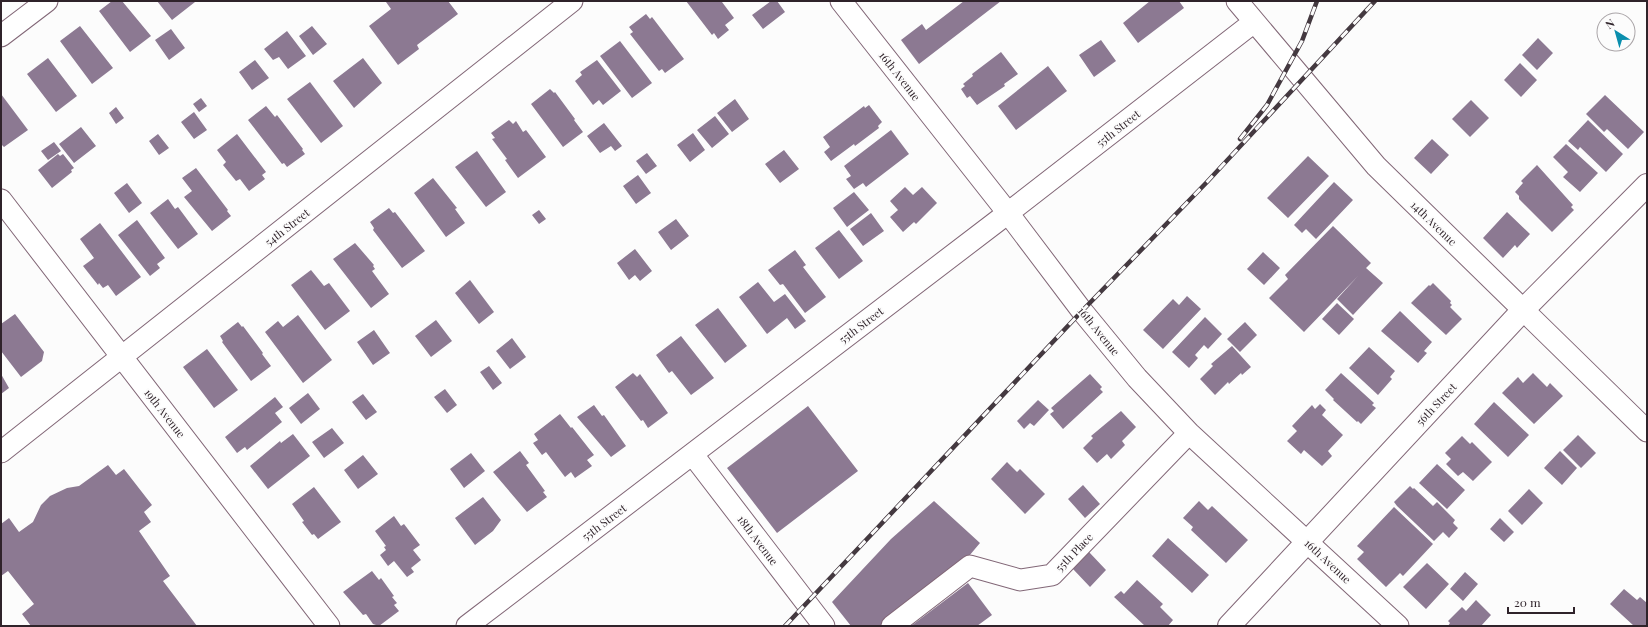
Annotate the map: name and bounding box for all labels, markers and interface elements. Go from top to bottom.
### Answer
north arrow [1596,12,1636,52]
text: N [1602,15,1617,32]
street label: 16th Avenue [876,48,924,104]
street label: 55th Street [1093,106,1143,150]
street label: 14th Avenue [1408,197,1461,249]
street label: 54th Street [262,205,312,249]
street label: 55th Street [836,303,886,347]
street label: 16th Avenue [1075,303,1124,359]
street label: 56th Street [1412,379,1460,428]
street label: 19th Avenue [141,385,189,441]
street label: 55th Street [579,500,629,544]
street label: 18th Avenue [734,512,782,568]
street label: 55th Place [1052,529,1096,575]
street label: 16th Avenue [1301,535,1355,587]
scale bar [1508,589,1574,615]
text: 20 m [1514,594,1541,610]

